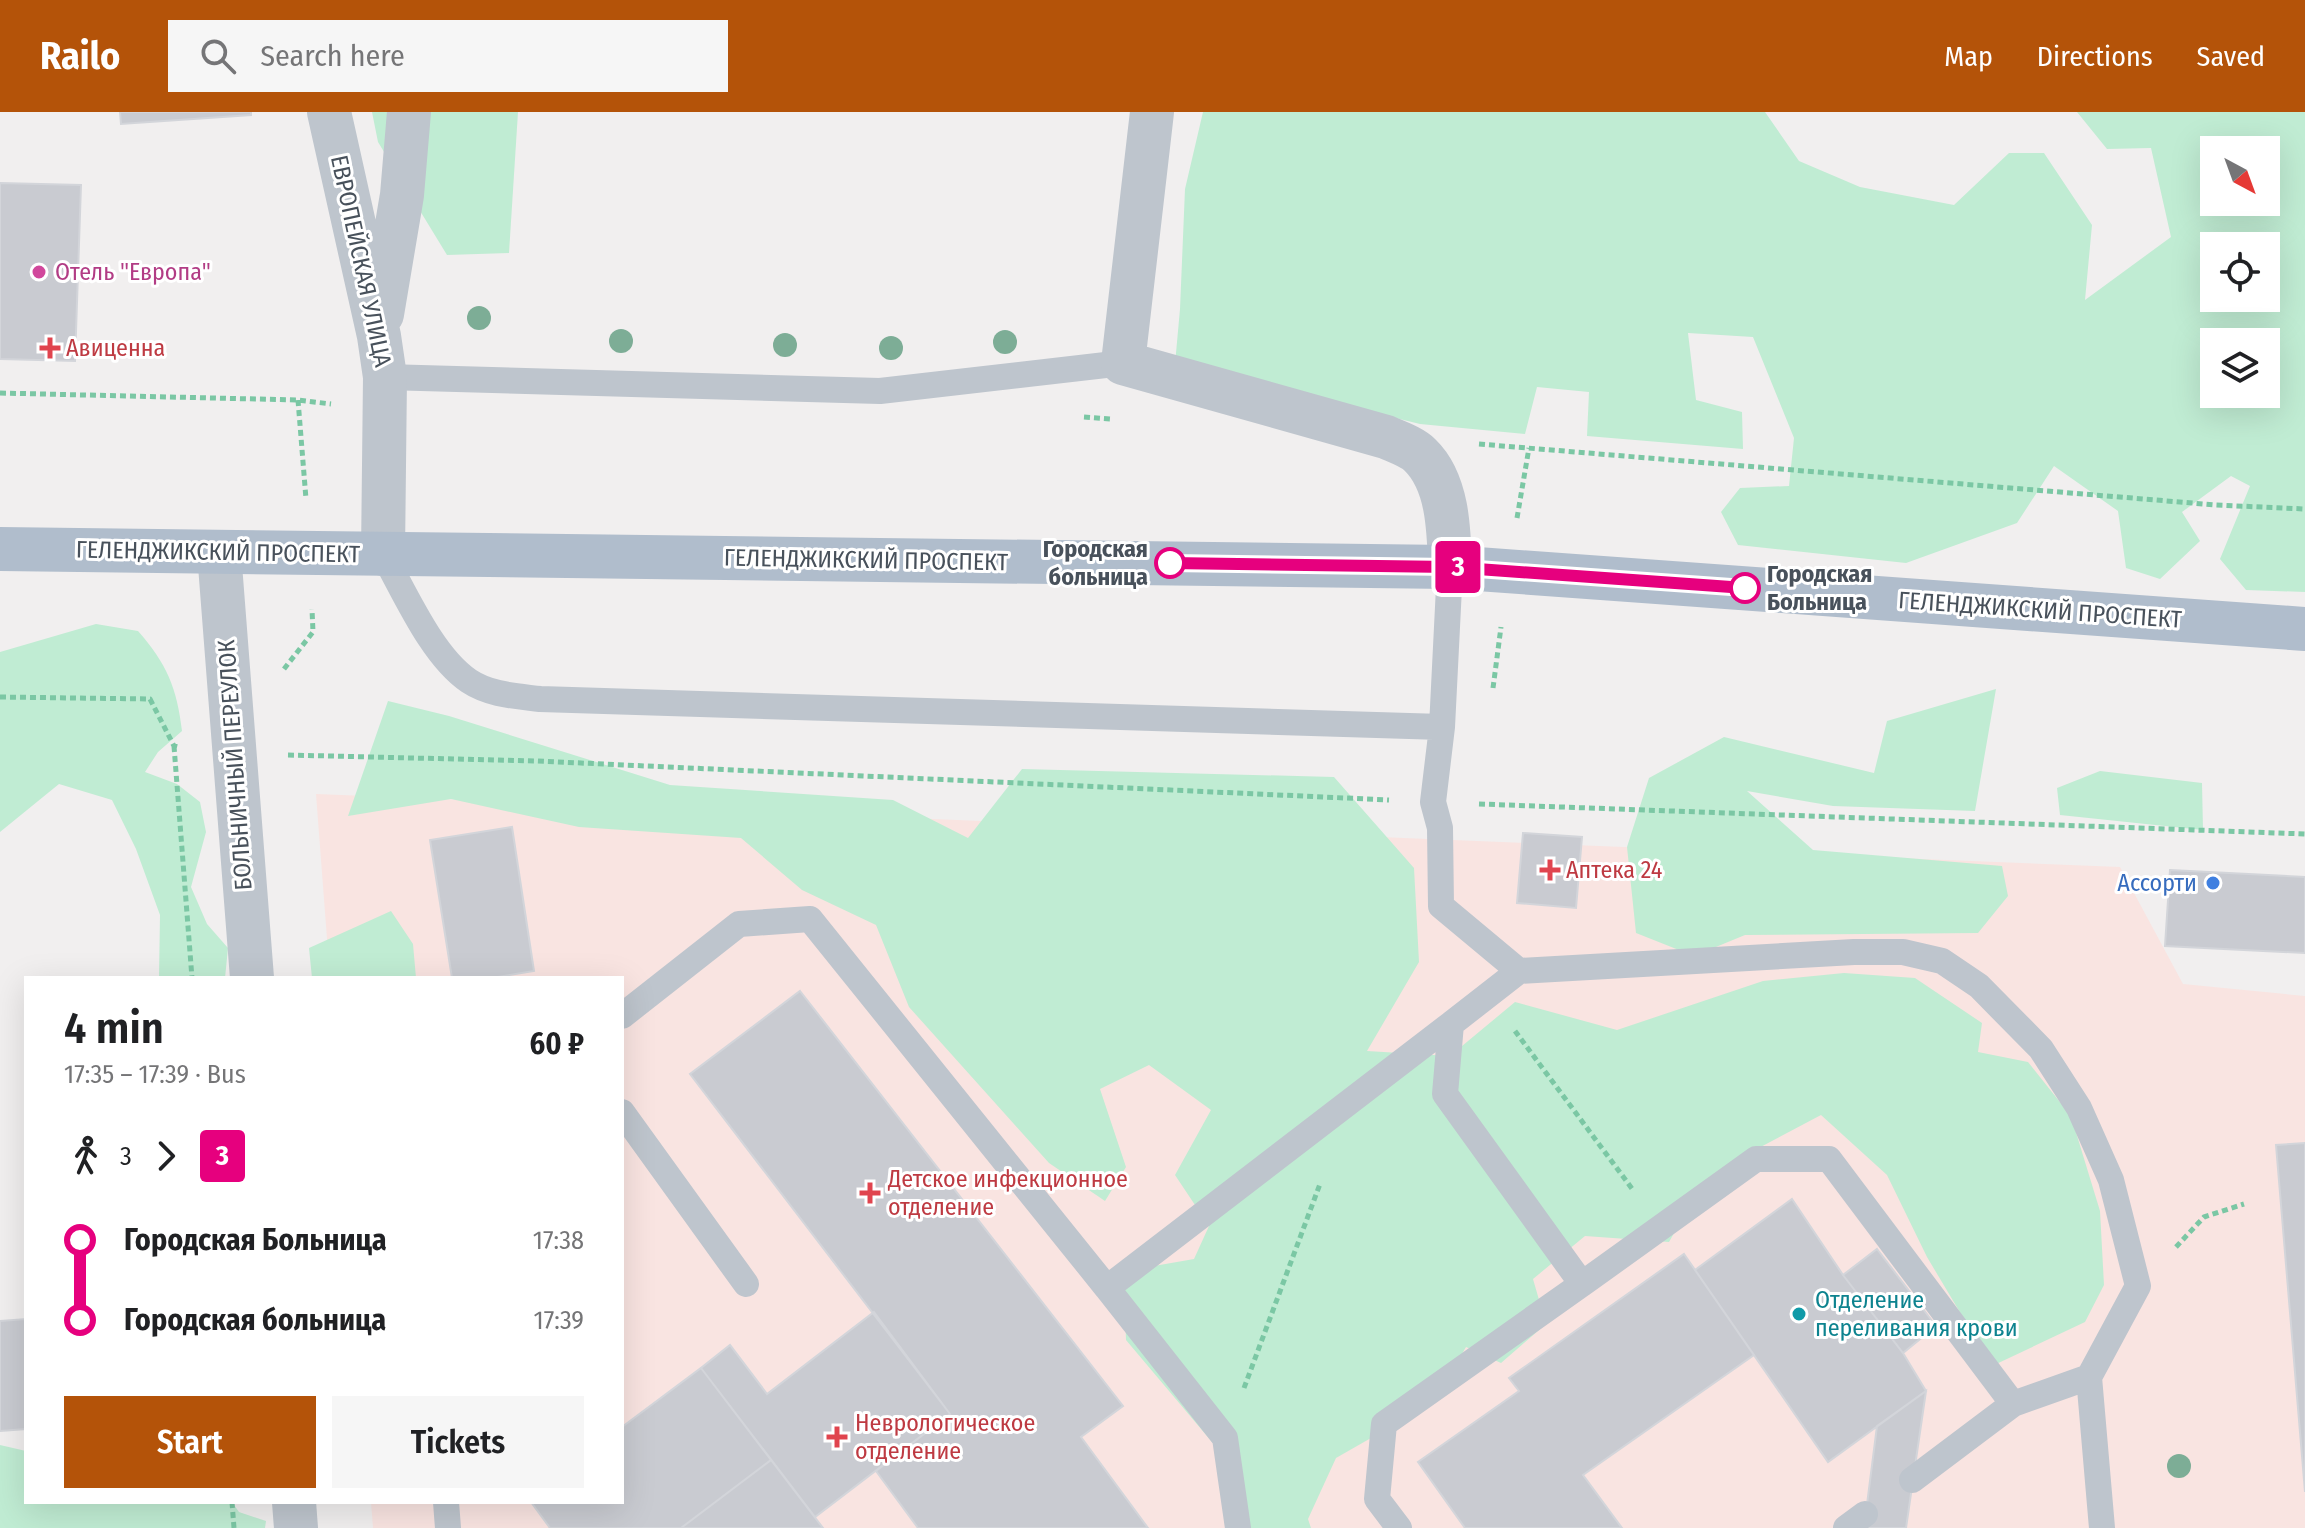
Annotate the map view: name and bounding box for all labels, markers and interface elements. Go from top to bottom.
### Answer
search box [168,20,728,92]
text: Railo [40,33,120,79]
icon: search [196,34,240,78]
text: Search here [260,38,405,74]
text: Map [1944,40,1993,73]
text: Directions [2037,40,2153,73]
text: Saved [2197,40,2265,73]
north arrow [2200,136,2280,216]
map controls [2200,136,2280,408]
street label: ЕВРОПЕЙСКАЯ УЛИЦА [325,153,397,370]
button: locate [2200,232,2280,312]
place label: Отель "Европа" [55,258,211,286]
marker: Отель "Европа" [30,263,48,281]
button: layers [2200,328,2280,408]
place label: Авиценна [66,334,165,362]
marker: Авиценна [41,339,59,357]
place label: Городская больница [1043,535,1148,591]
street label: ГЕЛЕНДЖИКСКИЙ ПРОСПЕКТ [76,536,360,568]
line badge: 3 [1432,541,1484,593]
street label: ГЕЛЕНДЖИКСКИЙ ПРОСПЕКТ [724,544,1008,576]
marker: Городская больница [1155,548,1185,578]
text: 3 [1451,550,1465,583]
place label: Городская Больница [1767,560,1872,616]
marker: Городская Больница [1730,573,1760,603]
street label: ГЕЛЕНДЖИКСКИЙ ПРОСПЕКТ [1897,586,2183,634]
street label: БОЛЬНИЧНЫЙ ПЕРЕУЛОК [212,639,258,891]
place label: Аптека 24 [1566,856,1662,884]
marker: Аптека 24 [1541,861,1559,879]
place label: Ассорти [2117,869,2197,897]
marker: Ассорти [2204,874,2222,892]
text: 4 min [64,1002,164,1055]
text: 60 ₽ [529,1026,584,1062]
text: 17:35 – 17:39 · Bus [64,1059,246,1090]
icon: walk [64,1134,108,1178]
icon: forward [144,1134,188,1178]
text: 3 [216,1139,229,1172]
text: 3 [120,1141,132,1172]
place label: Детское инфекционное отделение [887,1165,1128,1221]
marker: Детское инфекционное отделение [859,1182,881,1204]
text: Городская Больница [124,1222,387,1258]
text: 17:38 [533,1225,584,1256]
place label: Отделение переливания крови [1815,1286,2018,1342]
text: Городская больница [124,1302,386,1338]
text: 17:39 [534,1305,584,1336]
marker: Отделение переливания крови [1790,1305,1808,1323]
button: Start [64,1396,316,1488]
button: Tickets [332,1396,584,1488]
place label: Неврологическое отделение [855,1409,1035,1465]
marker: Неврологическое отделение [826,1426,848,1448]

